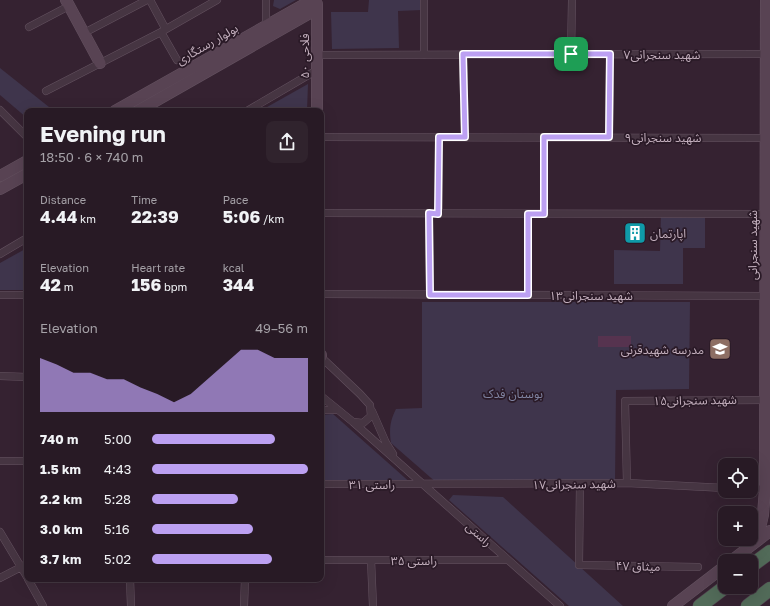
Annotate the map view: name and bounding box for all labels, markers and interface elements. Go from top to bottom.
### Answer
street label: بولوار رستگاری [173,20,241,68]
street label: فلاحی ۵۰ [297,33,312,79]
pin [554,37,588,71]
icon: arrive [560,43,582,65]
street label: شهید سنجرانی۷ [624,47,700,62]
text: Evening run [40,120,166,147]
button: share [266,121,308,163]
street label: شهید سنجرانی۹ [625,130,701,145]
text: 18:50 · 6 × 740 m [40,149,143,165]
text: Distance [40,193,86,206]
text: Time [131,193,157,206]
text: Pace [223,193,248,206]
text: 4.44 [40,206,77,227]
text: 22:39 [131,206,179,227]
text: 5:06 [223,206,260,227]
street label: شهید سنجرانی [745,210,760,280]
text: km [77,212,96,225]
text: /km [260,212,284,225]
building icon: اپارتمان [622,220,648,246]
place label: اپارتمان [650,226,686,242]
text: Elevation [40,261,89,274]
text: Heart rate [131,261,185,274]
text: kcal [223,261,244,274]
text: 42 [40,274,61,295]
text: 156 [131,274,161,295]
text: 344 [223,274,254,295]
text: m [61,280,74,293]
text: bpm [161,280,187,293]
street label: شهید سنجرانی۱۳ [549,288,633,303]
text: Elevation [40,320,98,336]
text: 49–56 m [255,320,308,336]
school or university icon: مدرسه شهیدقرنی [707,336,733,362]
place label: مدرسه شهیدقرنی [621,342,704,357]
park label: بوستان فدک [483,386,543,401]
street label: شهید سنجرانی۱۵ [653,392,737,408]
text: 740 m [40,431,78,447]
text: 5:00 [104,431,132,447]
map controls [718,458,758,594]
button: locate [718,458,758,498]
text: 1.5 km [40,461,81,477]
text: 4:43 [104,461,131,477]
street label: شهید سنجرانی۱۷ [532,476,616,492]
street label: راستی ۳۱ [349,477,395,492]
text: 2.2 km [40,491,82,507]
text: 5:28 [104,491,131,507]
button: + [718,506,758,546]
street label: راستی [463,518,495,550]
text: 3.0 km [40,521,83,537]
text: 5:16 [104,521,130,537]
text: 3.7 km [40,551,81,567]
text: 5:02 [104,551,131,567]
street label: راستی ۳۵ [391,553,437,568]
button: − [718,554,758,594]
street label: میثاق ۴۷ [615,558,661,574]

